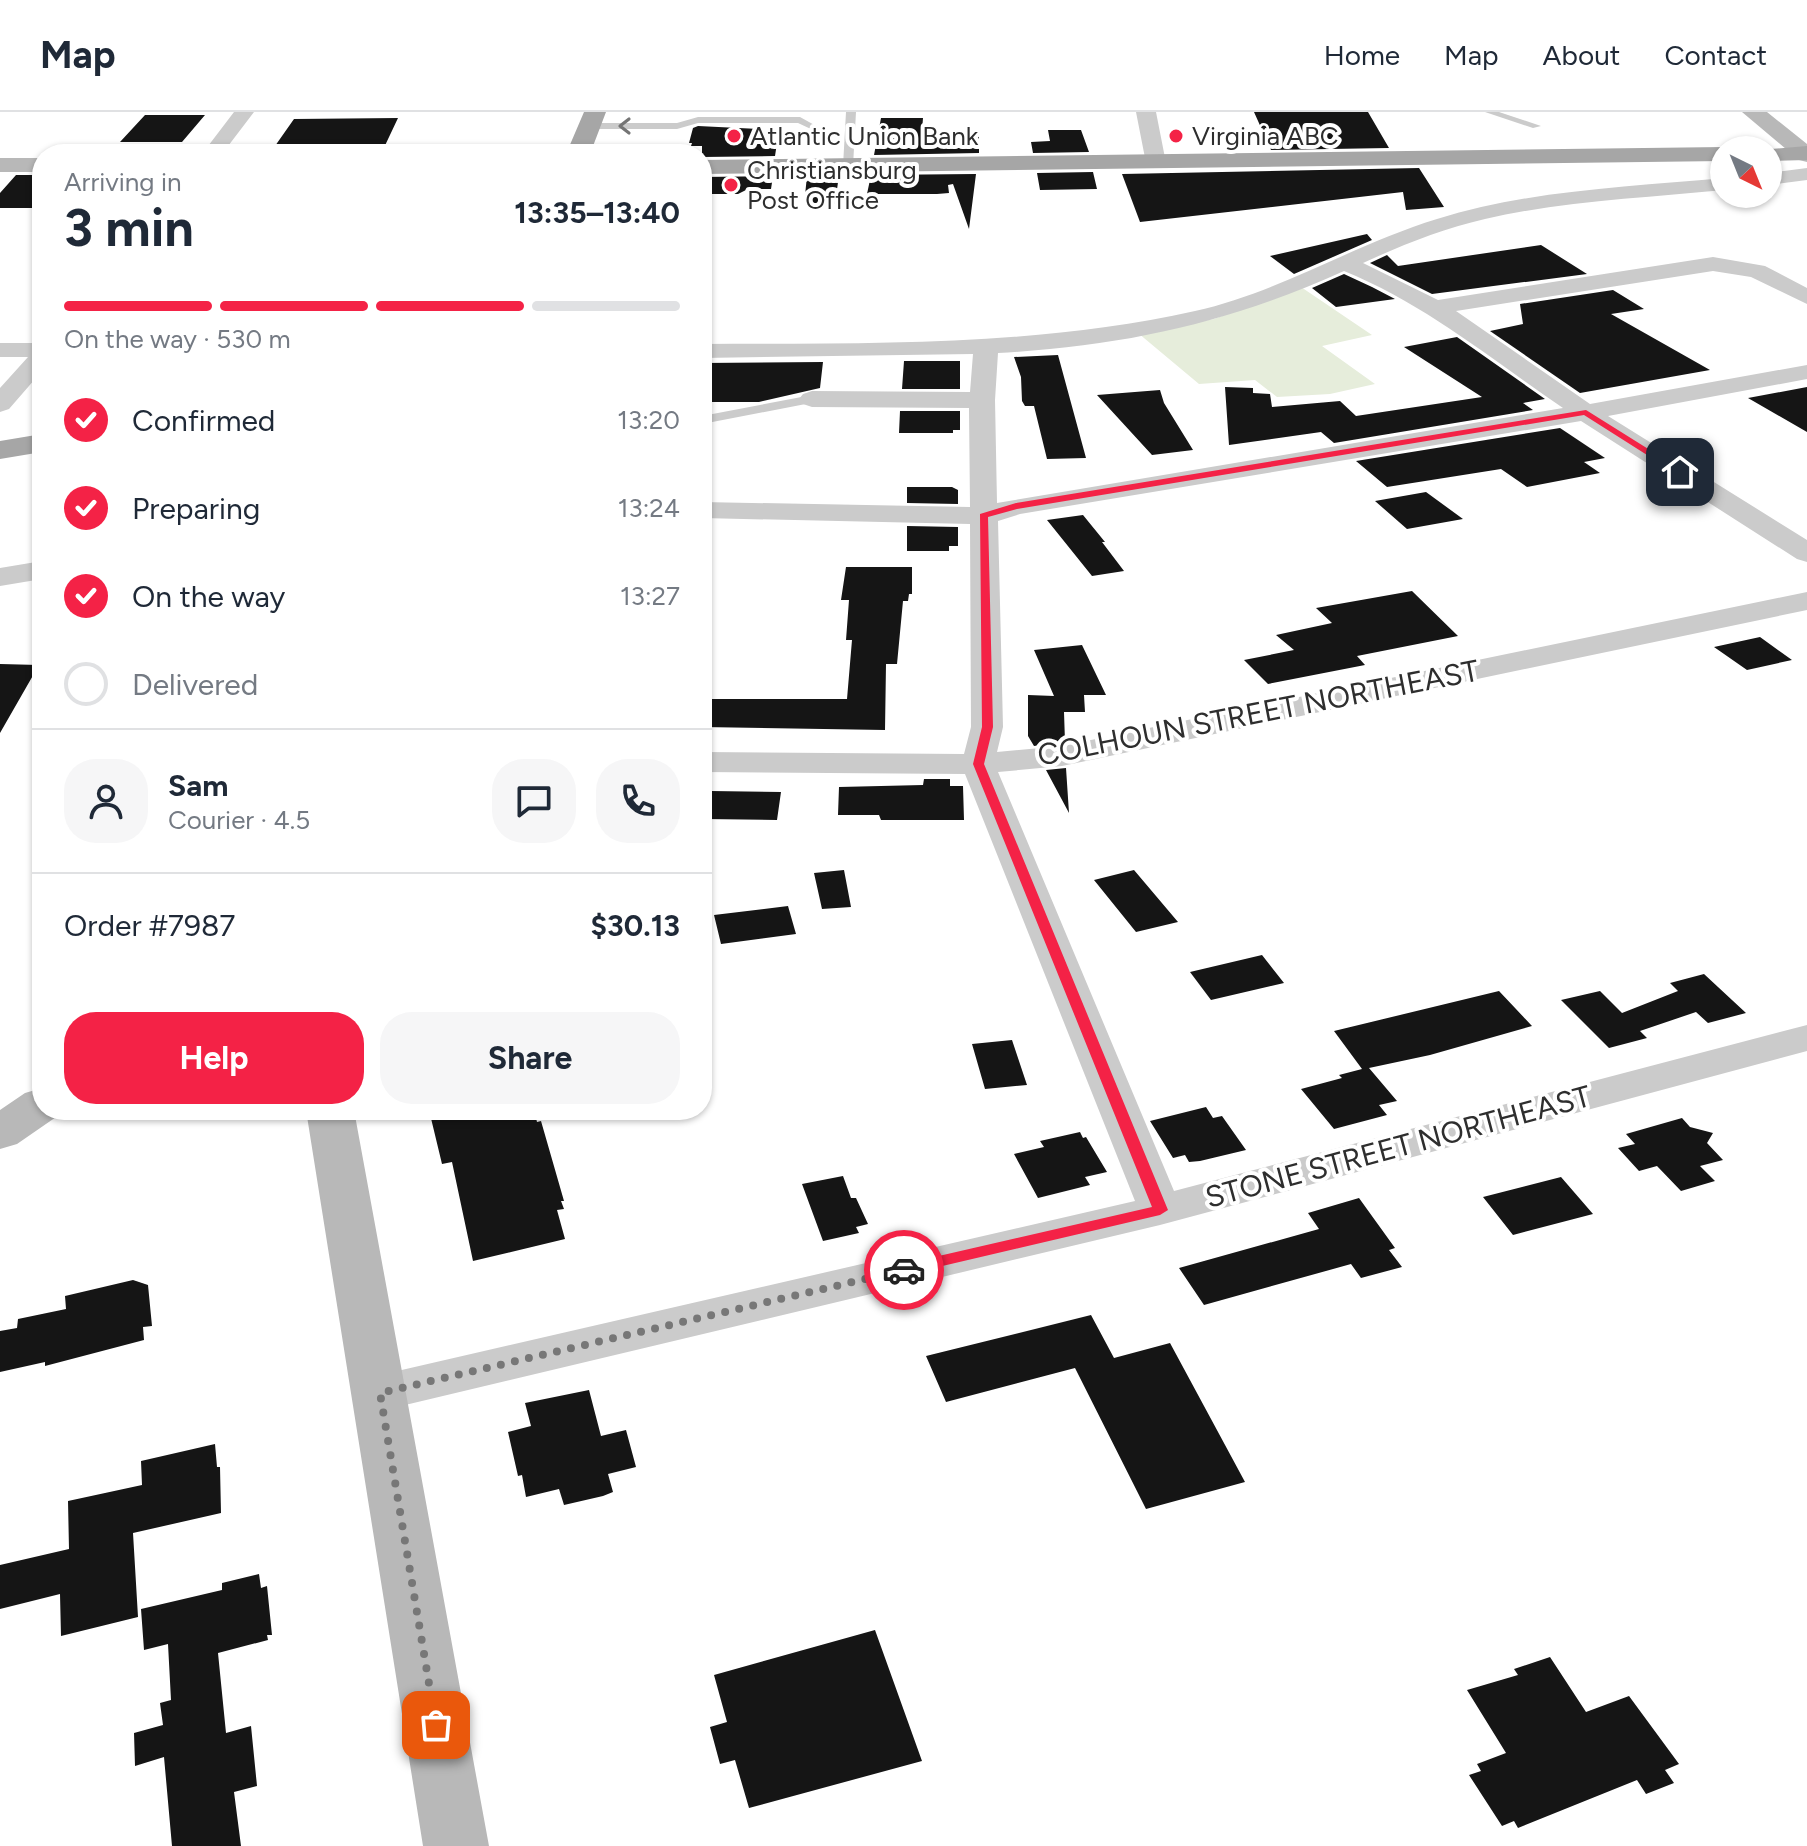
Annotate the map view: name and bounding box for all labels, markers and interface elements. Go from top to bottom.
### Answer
text: Map [40,32,116,78]
text: Home [1324,38,1400,72]
text: Map [1444,38,1499,72]
text: About [1543,38,1620,72]
text: Contact [1664,38,1767,72]
one-way arrow [618,117,631,135]
place label: Atlantic Union Bank [750,120,979,152]
place label: Virginia ABC [1192,120,1339,152]
marker: Atlantic Union Bank [725,127,743,145]
marker: Virginia ABC [1167,127,1185,145]
north arrow [1710,136,1782,208]
map controls [1710,136,1782,208]
place label: Christiansburg Post Office [747,154,917,216]
text: Arriving in [64,166,182,198]
marker: Christiansburg Post Office [722,176,740,194]
text: 13:35–13:40 [514,194,680,231]
text: 3 min [64,197,194,259]
text: On the way · 530 m [64,323,291,355]
icon: check [64,398,108,442]
text: Confirmed [132,402,275,439]
text: 13:20 [617,404,680,436]
pin [1646,438,1714,506]
icon: home [1658,450,1702,494]
icon: check [64,486,108,530]
text: Preparing [132,490,260,527]
text: 13:24 [618,492,680,524]
icon: check [64,574,108,618]
text: On the way [132,578,285,615]
text: 13:27 [620,580,680,612]
street label: COLHOUN STREET NORTHEAST [1034,651,1482,773]
text: Delivered [132,666,258,703]
button: person [64,759,148,843]
button: chat [492,759,576,843]
button: phone [596,759,680,843]
text: Sam [168,767,228,804]
text: Courier · 4.5 [168,804,310,836]
text: Order #7987 [64,907,235,944]
text: $30.13 [590,907,680,944]
button: Help [64,1012,364,1104]
button: Share [380,1012,680,1104]
street label: STONE STREET NORTHEAST [1201,1077,1595,1216]
courier [864,1230,944,1310]
icon: car [882,1248,926,1292]
pin [402,1691,470,1759]
icon: bag [414,1703,458,1747]

